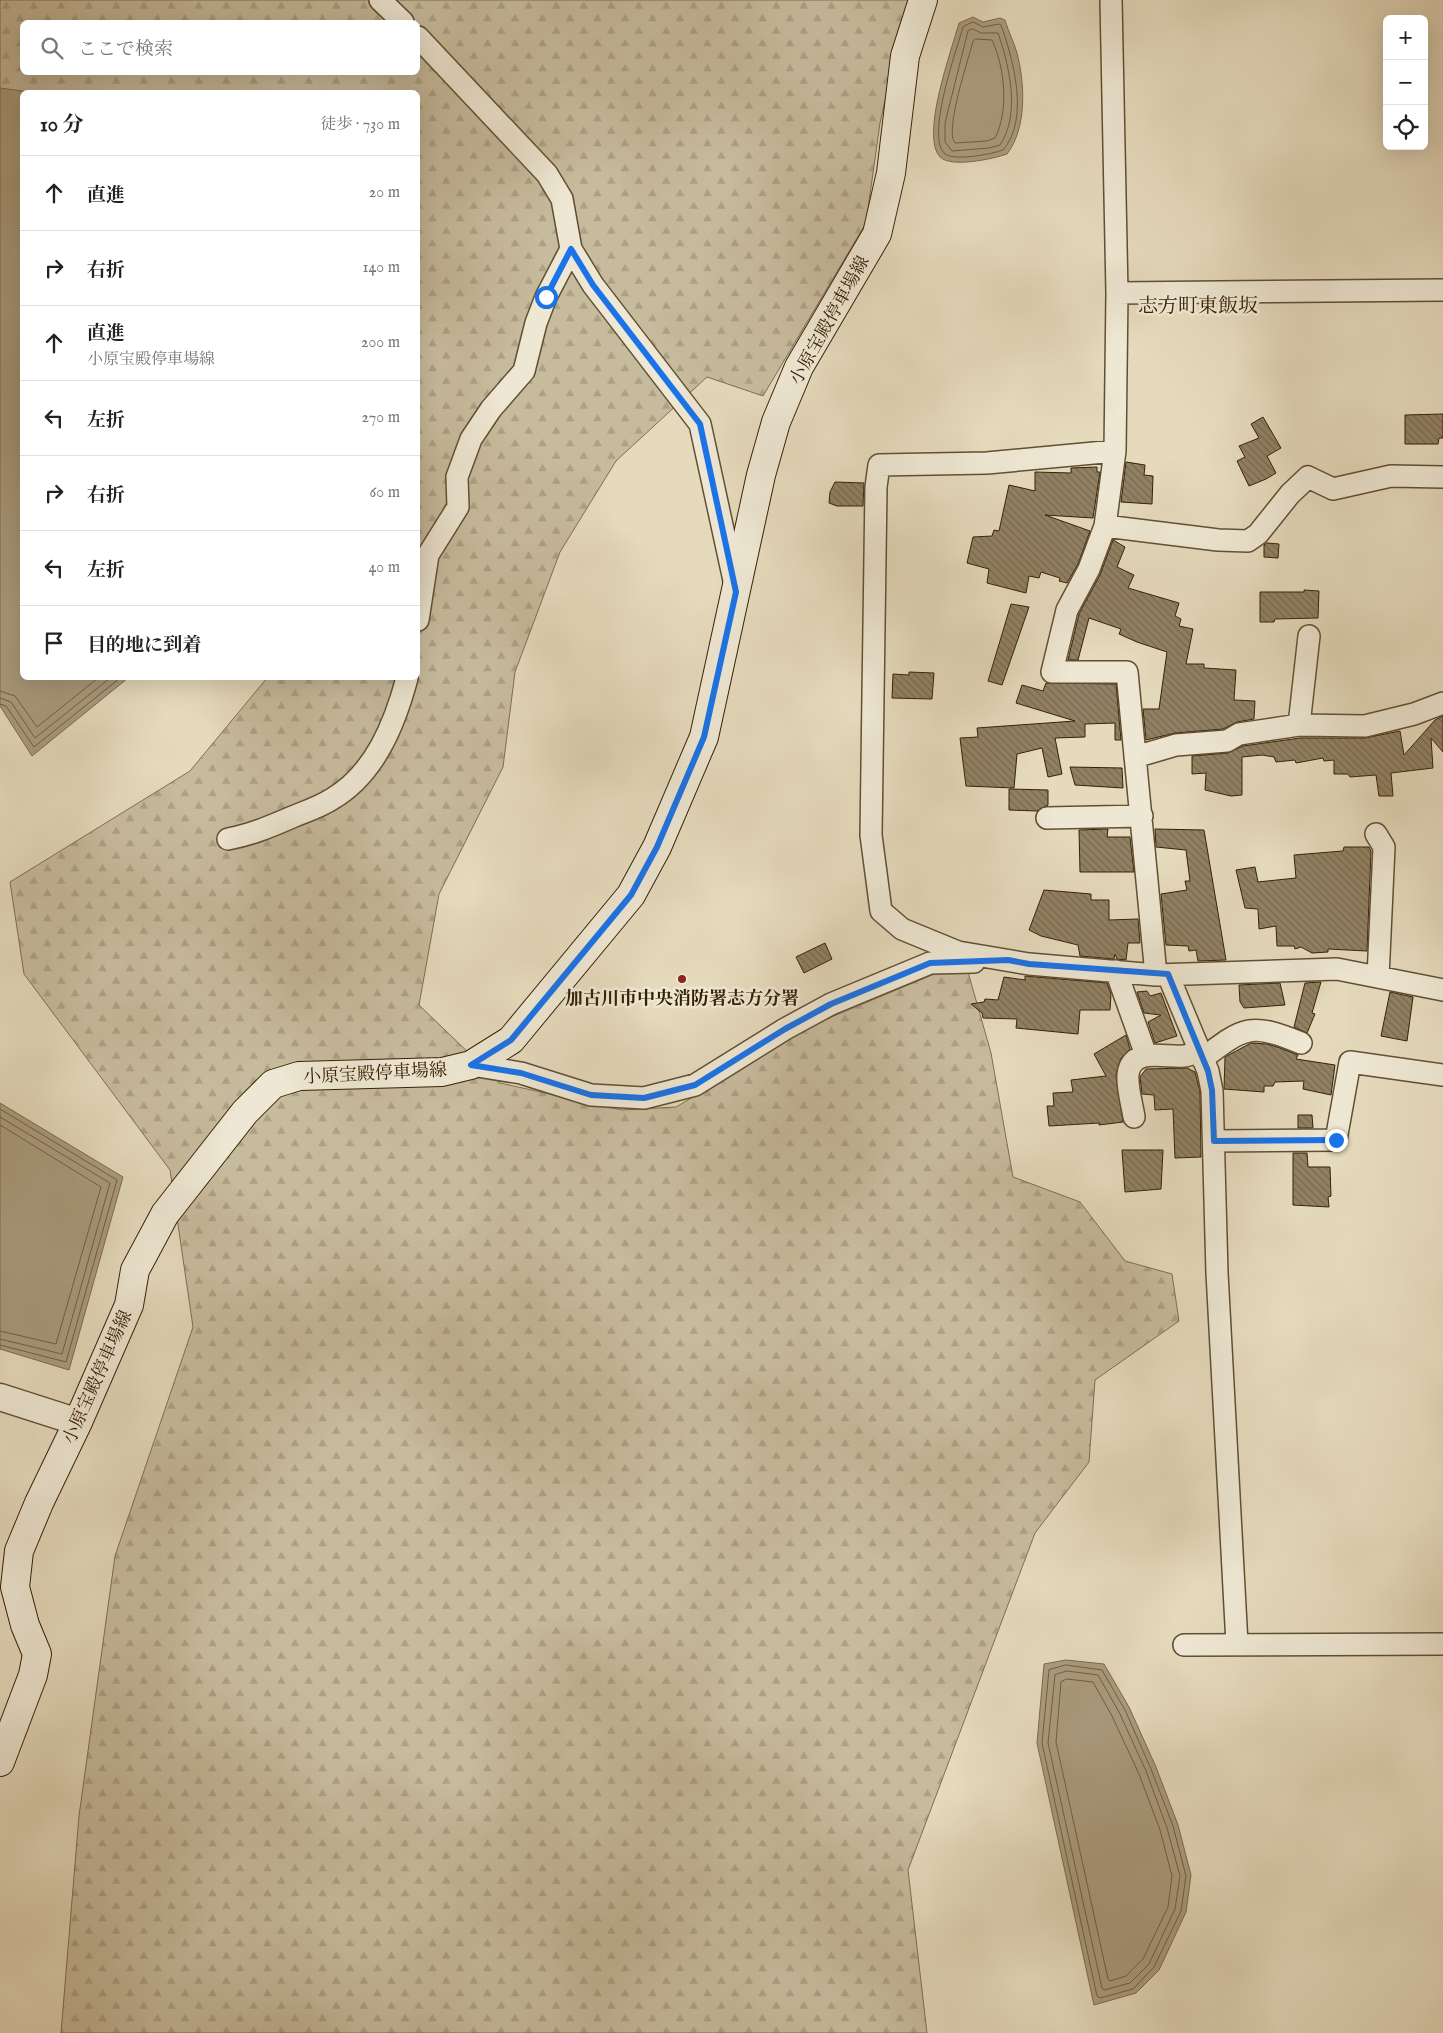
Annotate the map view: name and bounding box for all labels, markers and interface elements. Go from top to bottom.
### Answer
map controls [1383,15,1428,150]
button: + [1383,15,1428,60]
search box [20,20,420,75]
icon: search [38,34,66,62]
text: ここで検索 [78,38,173,62]
button: − [1383,60,1428,105]
button: locate [1383,105,1428,150]
text: 10 分 [40,112,84,139]
text: 徒歩 · 730 m [320,115,400,135]
icon: ahead [40,179,68,207]
text: 20 m [369,183,400,203]
text: 直進 [87,184,125,208]
street label: 小原宝殿停車場線 [785,252,875,389]
icon: right [40,254,68,282]
text: 140 m [362,258,400,278]
text: 右折 [87,259,125,283]
route start [535,286,558,309]
district label: 志方町東飯坂 [1138,294,1258,319]
text: 直進 [87,322,125,346]
icon: ahead [40,329,68,357]
text: 200 m [361,333,400,353]
text: 小原宝殿停車場線 [87,350,215,370]
icon: left [40,404,68,432]
text: 270 m [361,408,400,428]
text: 左折 [87,409,125,433]
icon: right [40,479,68,507]
text: 60 m [370,483,400,503]
text: 右折 [87,484,125,508]
icon: left [40,554,68,582]
text: 40 m [368,558,400,578]
text: 左折 [87,559,125,583]
icon: arrive [40,629,68,657]
text: 目的地に到着 [87,634,201,658]
marker: 加古川市中央消防署志方分署 [676,973,688,985]
place label: 加古川市中央消防署志方分署 [565,988,799,1011]
street label: 小原宝殿停車場線 [303,1059,448,1090]
route end [1325,1129,1348,1152]
street label: 小原宝殿停車場線 [59,1307,138,1448]

